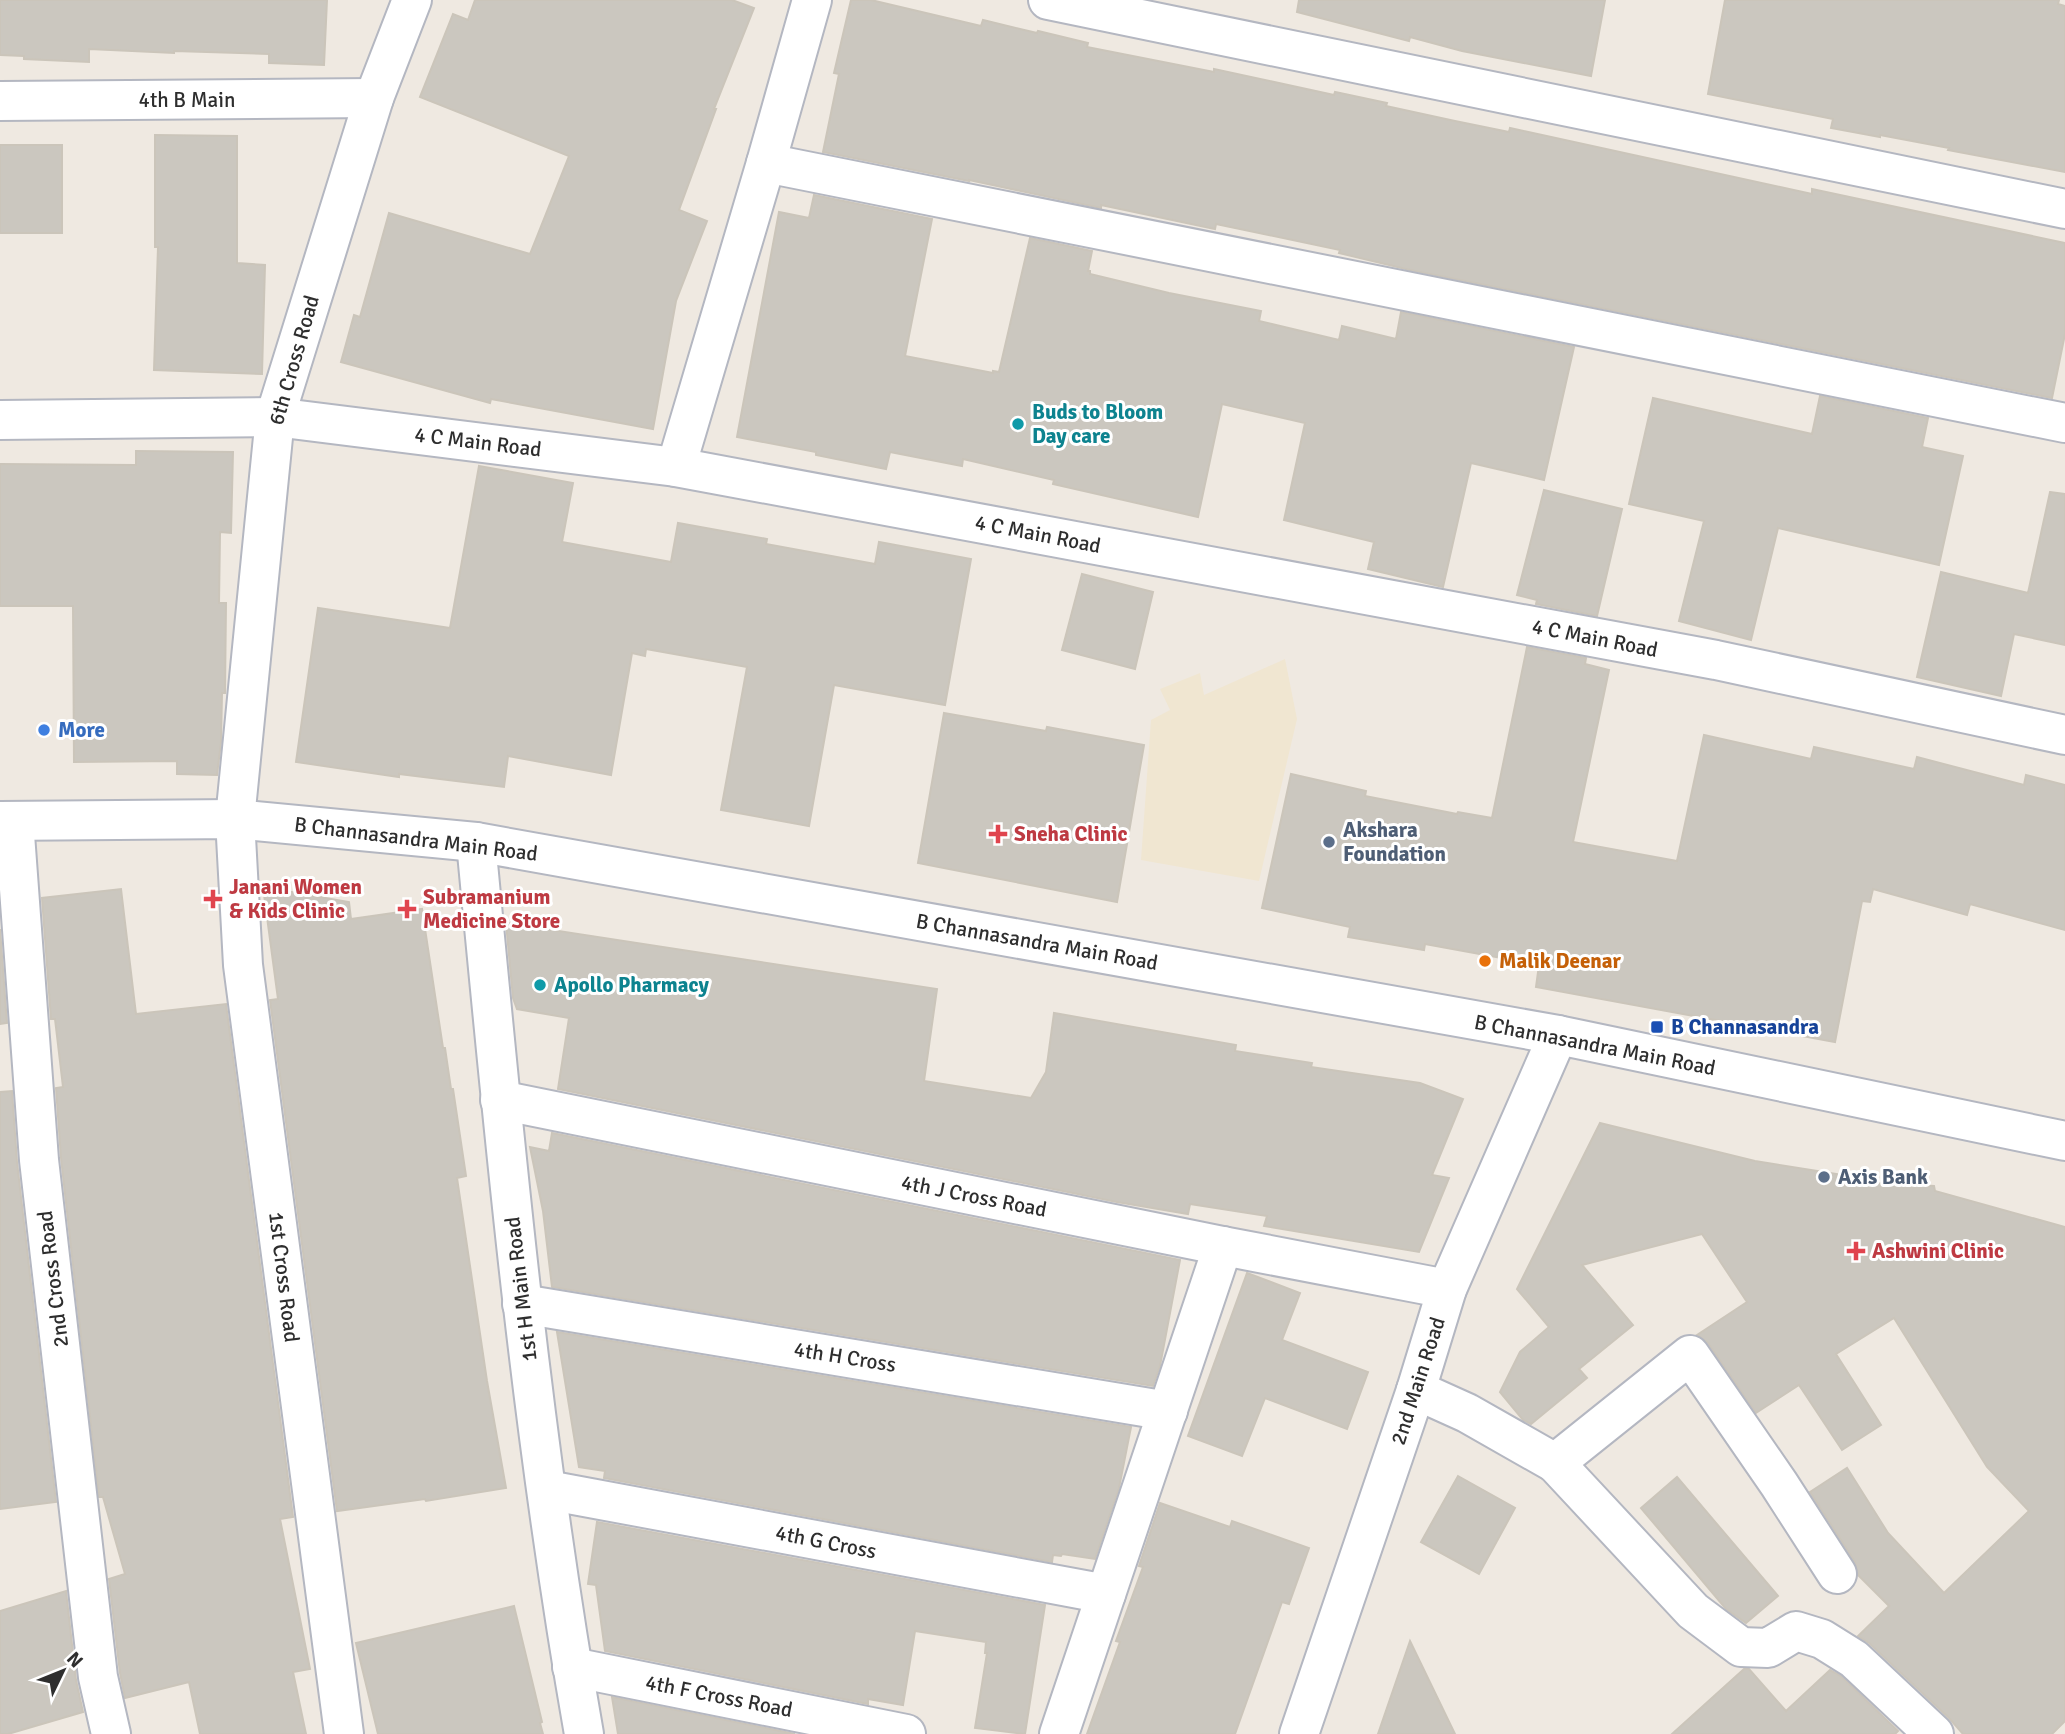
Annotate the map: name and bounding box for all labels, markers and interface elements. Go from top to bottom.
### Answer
street label: 4th B Main [139,87,235,113]
street label: 6th Cross Road [263,292,325,428]
place label: Buds to Bloom Day care [1032,399,1163,449]
marker: Buds to Bloom Day care [1010,416,1026,432]
street label: 4 C Main Road [413,421,543,463]
street label: 4 C Main Road [973,509,1103,559]
street label: 4 C Main Road [1530,613,1660,663]
place label: More [58,717,105,743]
marker: More [36,722,52,738]
street label: B Channasandra Main Road [293,811,539,867]
place label: Akshara Foundation [1343,817,1446,867]
place label: Sneha Clinic [1014,821,1128,847]
marker: Sneha Clinic [988,824,1008,844]
marker: Akshara Foundation [1321,834,1337,850]
place label: Janani Women & Kids Clinic [229,874,362,924]
place label: Subramanium Medicine Store [423,884,560,934]
marker: Janani Women & Kids Clinic [203,889,223,909]
marker: Subramanium Medicine Store [397,899,417,919]
street label: B Channasandra Main Road [914,908,1160,976]
place label: Malik Deenar [1499,948,1622,974]
marker: Malik Deenar [1477,953,1493,969]
place label: Apollo Pharmacy [554,972,709,998]
marker: Apollo Pharmacy [532,977,548,993]
street label: B Channasandra Main Road [1472,1009,1718,1081]
place label: B Channasandra [1671,1014,1819,1040]
marker: B Channasandra [1649,1019,1665,1035]
place label: Axis Bank [1838,1164,1928,1190]
street label: 4th J Cross Road [899,1169,1049,1223]
marker: Axis Bank [1816,1169,1832,1185]
street label: 2nd Cross Road [32,1209,74,1349]
street label: 1st Cross Road [263,1210,305,1344]
street label: 1st H Main Road [499,1215,543,1363]
place label: Ashwini Clinic [1872,1238,2004,1264]
marker: Ashwini Clinic [1846,1241,1866,1261]
street label: 2nd Main Road [1385,1314,1451,1448]
street label: 4th H Cross [792,1336,898,1378]
street label: 4th G Cross [773,1519,879,1565]
north arrow [28,1636,98,1706]
text: N [61,1647,88,1673]
street label: 4th F Cross Road [643,1669,795,1723]

